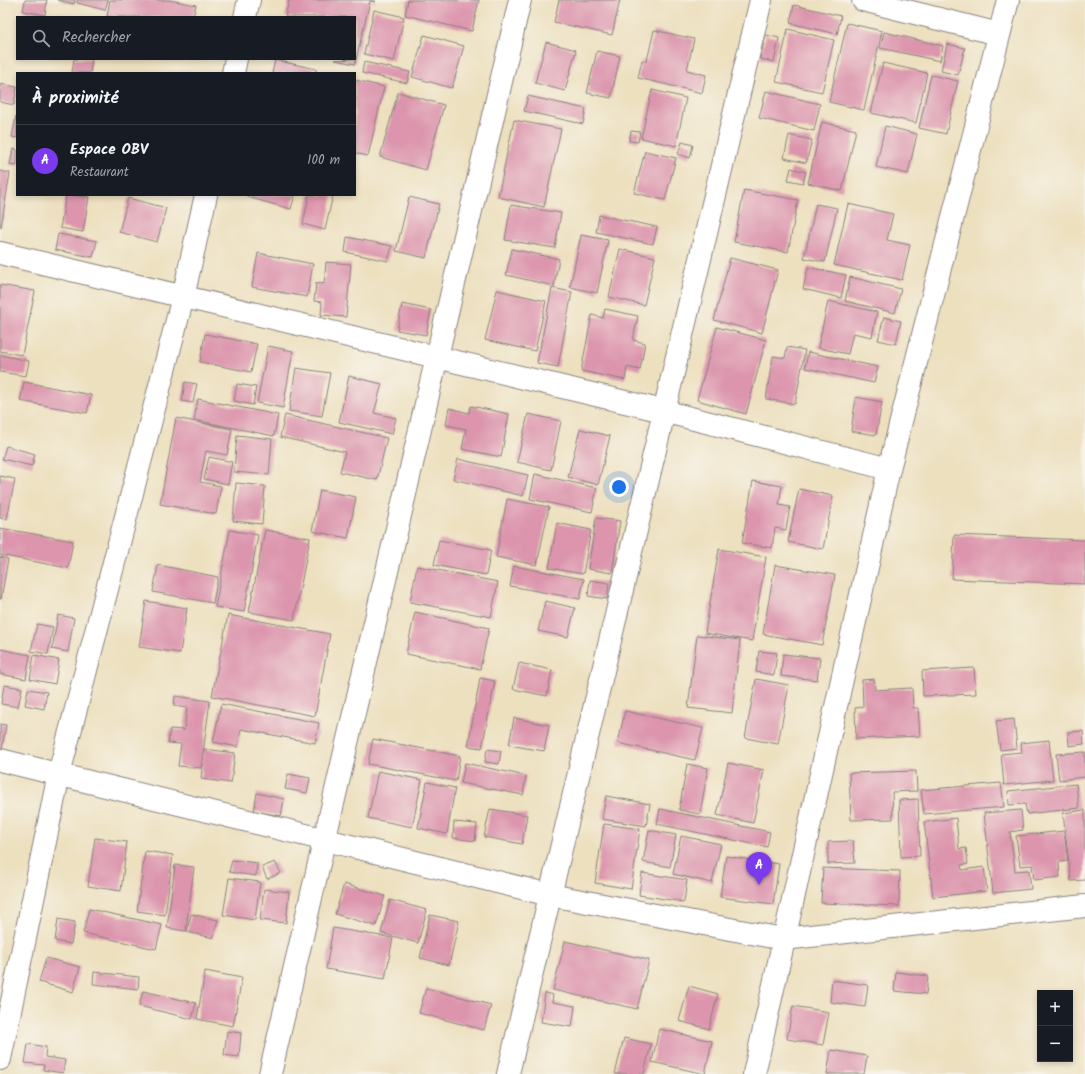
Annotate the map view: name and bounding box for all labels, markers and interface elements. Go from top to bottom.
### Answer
search box [16,16,356,60]
text: Rechercher [62,26,130,50]
icon: search [30,27,52,49]
text: À proximité [32,85,119,112]
text: Espace OBV [70,138,148,162]
text: A [41,150,49,171]
text: 100 m [307,150,340,171]
text: Restaurant [70,162,129,183]
your location [609,477,629,497]
pin: A [746,852,772,885]
map controls [1037,990,1073,1062]
button: + [1037,990,1073,1026]
button: − [1037,1026,1073,1062]

